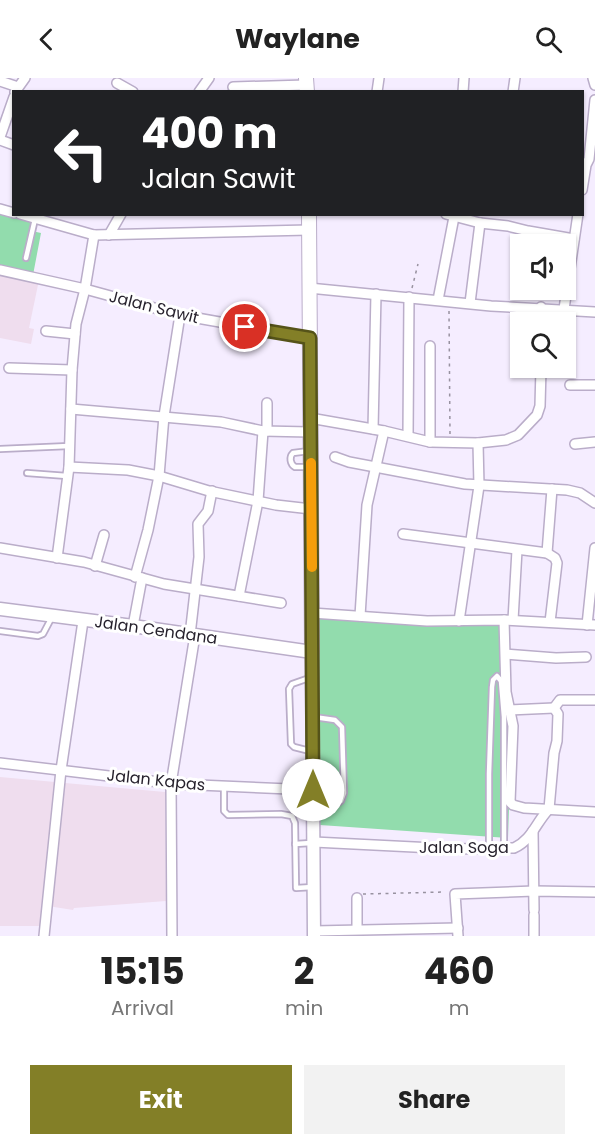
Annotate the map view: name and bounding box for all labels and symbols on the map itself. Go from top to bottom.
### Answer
street label: Jalan Sawit [107,285,201,329]
pin [219,301,270,352]
street label: Jalan Cendana [93,610,219,650]
position arrow [281,758,345,822]
street label: Jalan Kapas [106,763,206,797]
street label: Jalan Soga [419,836,509,859]

